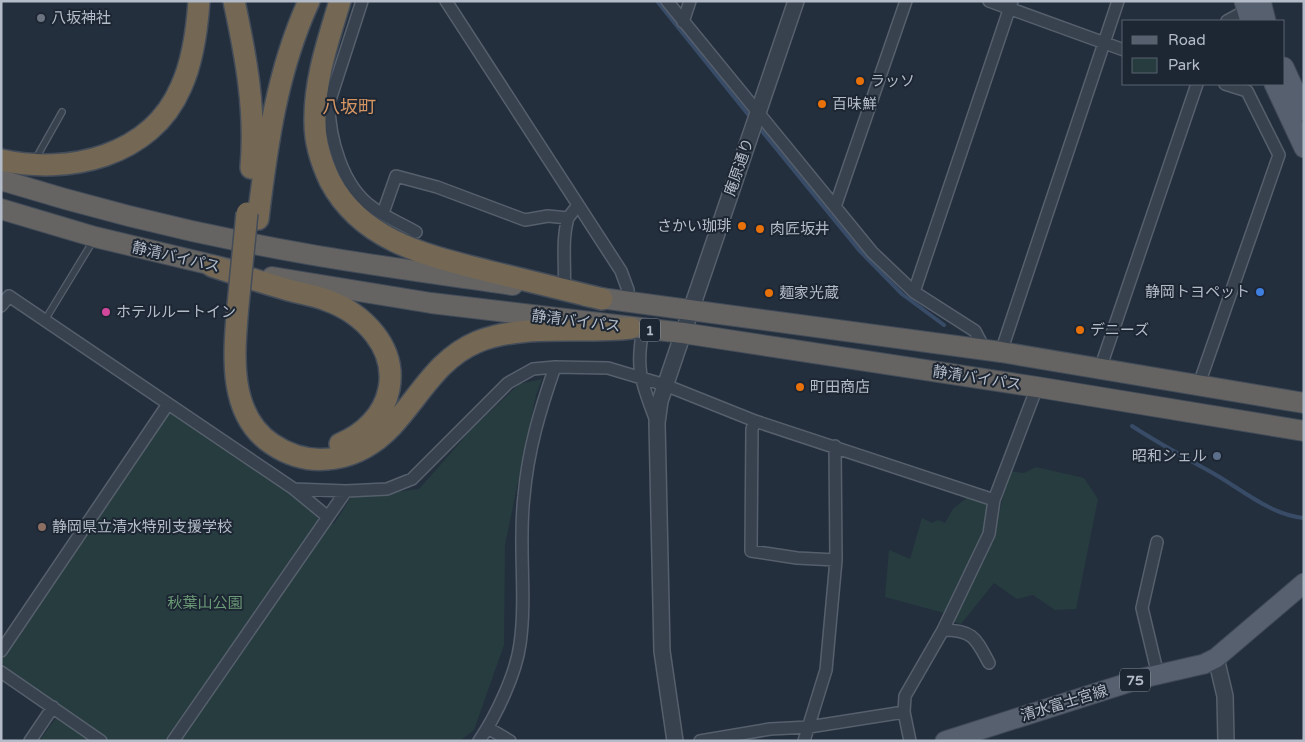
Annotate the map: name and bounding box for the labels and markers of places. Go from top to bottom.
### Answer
place label: 八坂神社 [51,9,111,27]
marker: 八坂神社 [35,12,47,24]
place label: ラッソ [870,72,915,90]
marker: ラッソ [854,75,866,87]
place label: 百味鮮 [832,95,877,113]
marker: 百味鮮 [816,98,828,110]
place label: さかい珈琲 [657,217,732,235]
marker: さかい珈琲 [736,220,748,232]
place label: 肉匠坂井 [770,220,830,238]
marker: 肉匠坂井 [754,223,766,235]
place label: 静岡トヨペット [1145,283,1250,301]
place label: 麺家光蔵 [779,284,839,302]
marker: 静岡トヨペット [1254,286,1266,298]
marker: 麺家光蔵 [763,287,775,299]
place label: ホテルルートイン [116,303,236,321]
marker: ホテルルートイン [100,306,112,318]
place label: デニーズ [1090,321,1149,339]
marker: デニーズ [1074,324,1086,336]
place label: 町田商店 [810,378,870,396]
marker: 町田商店 [794,381,806,393]
place label: 昭和シェル [1132,447,1207,465]
marker: 昭和シェル [1211,450,1223,462]
place label: 静岡県立清水特別支援学校 [52,518,232,536]
marker: 静岡県立清水特別支援学校 [36,521,48,533]

